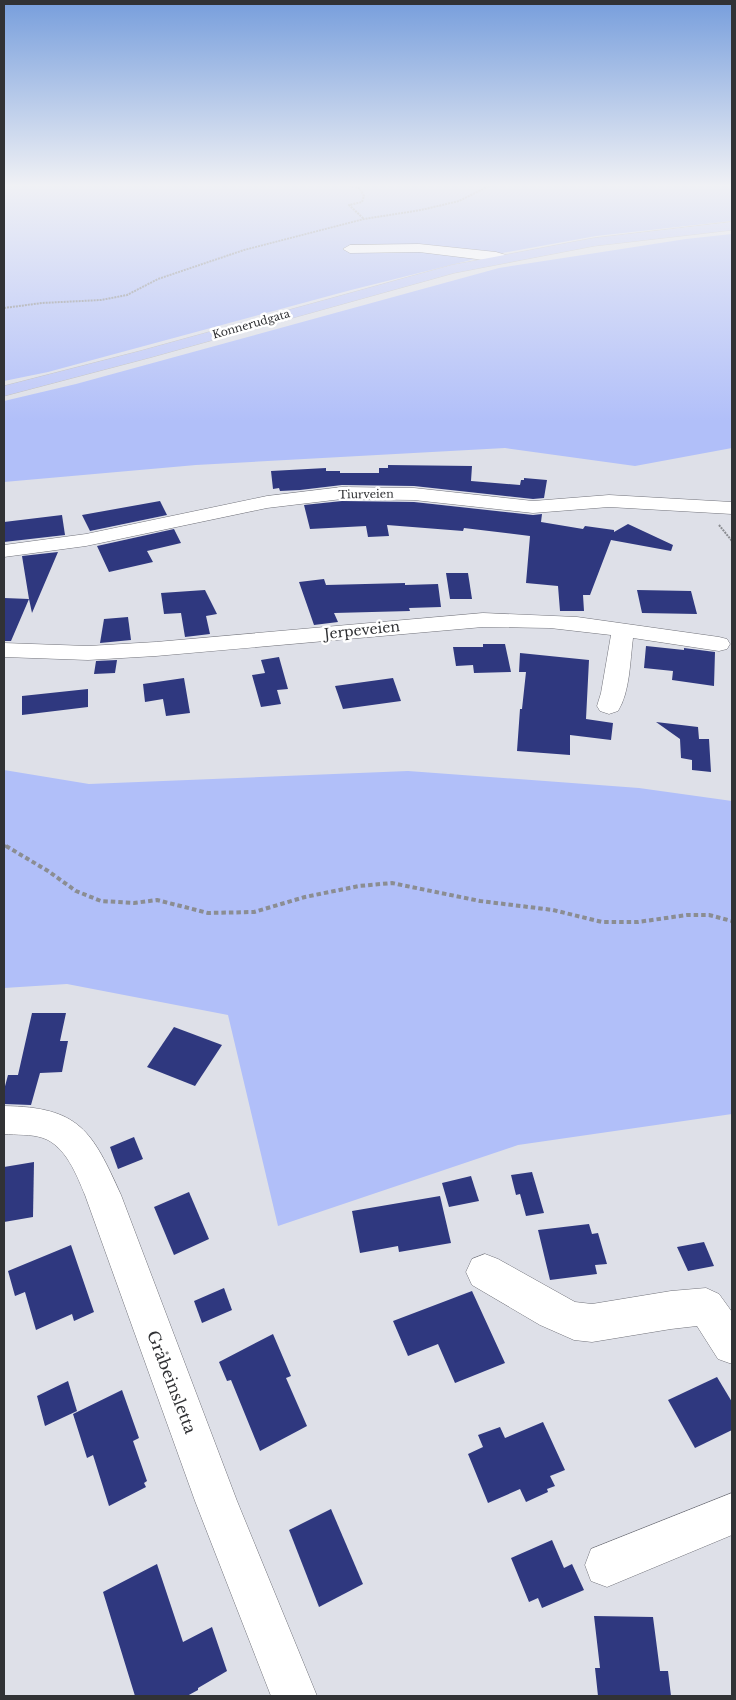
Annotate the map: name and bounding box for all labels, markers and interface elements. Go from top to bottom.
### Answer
street label: Konnerudgata [211,306,292,342]
street label: Tiurveien [338,487,394,501]
street label: Jerpeveien [321,617,401,643]
street label: Gråbeinsletta [143,1327,201,1437]

